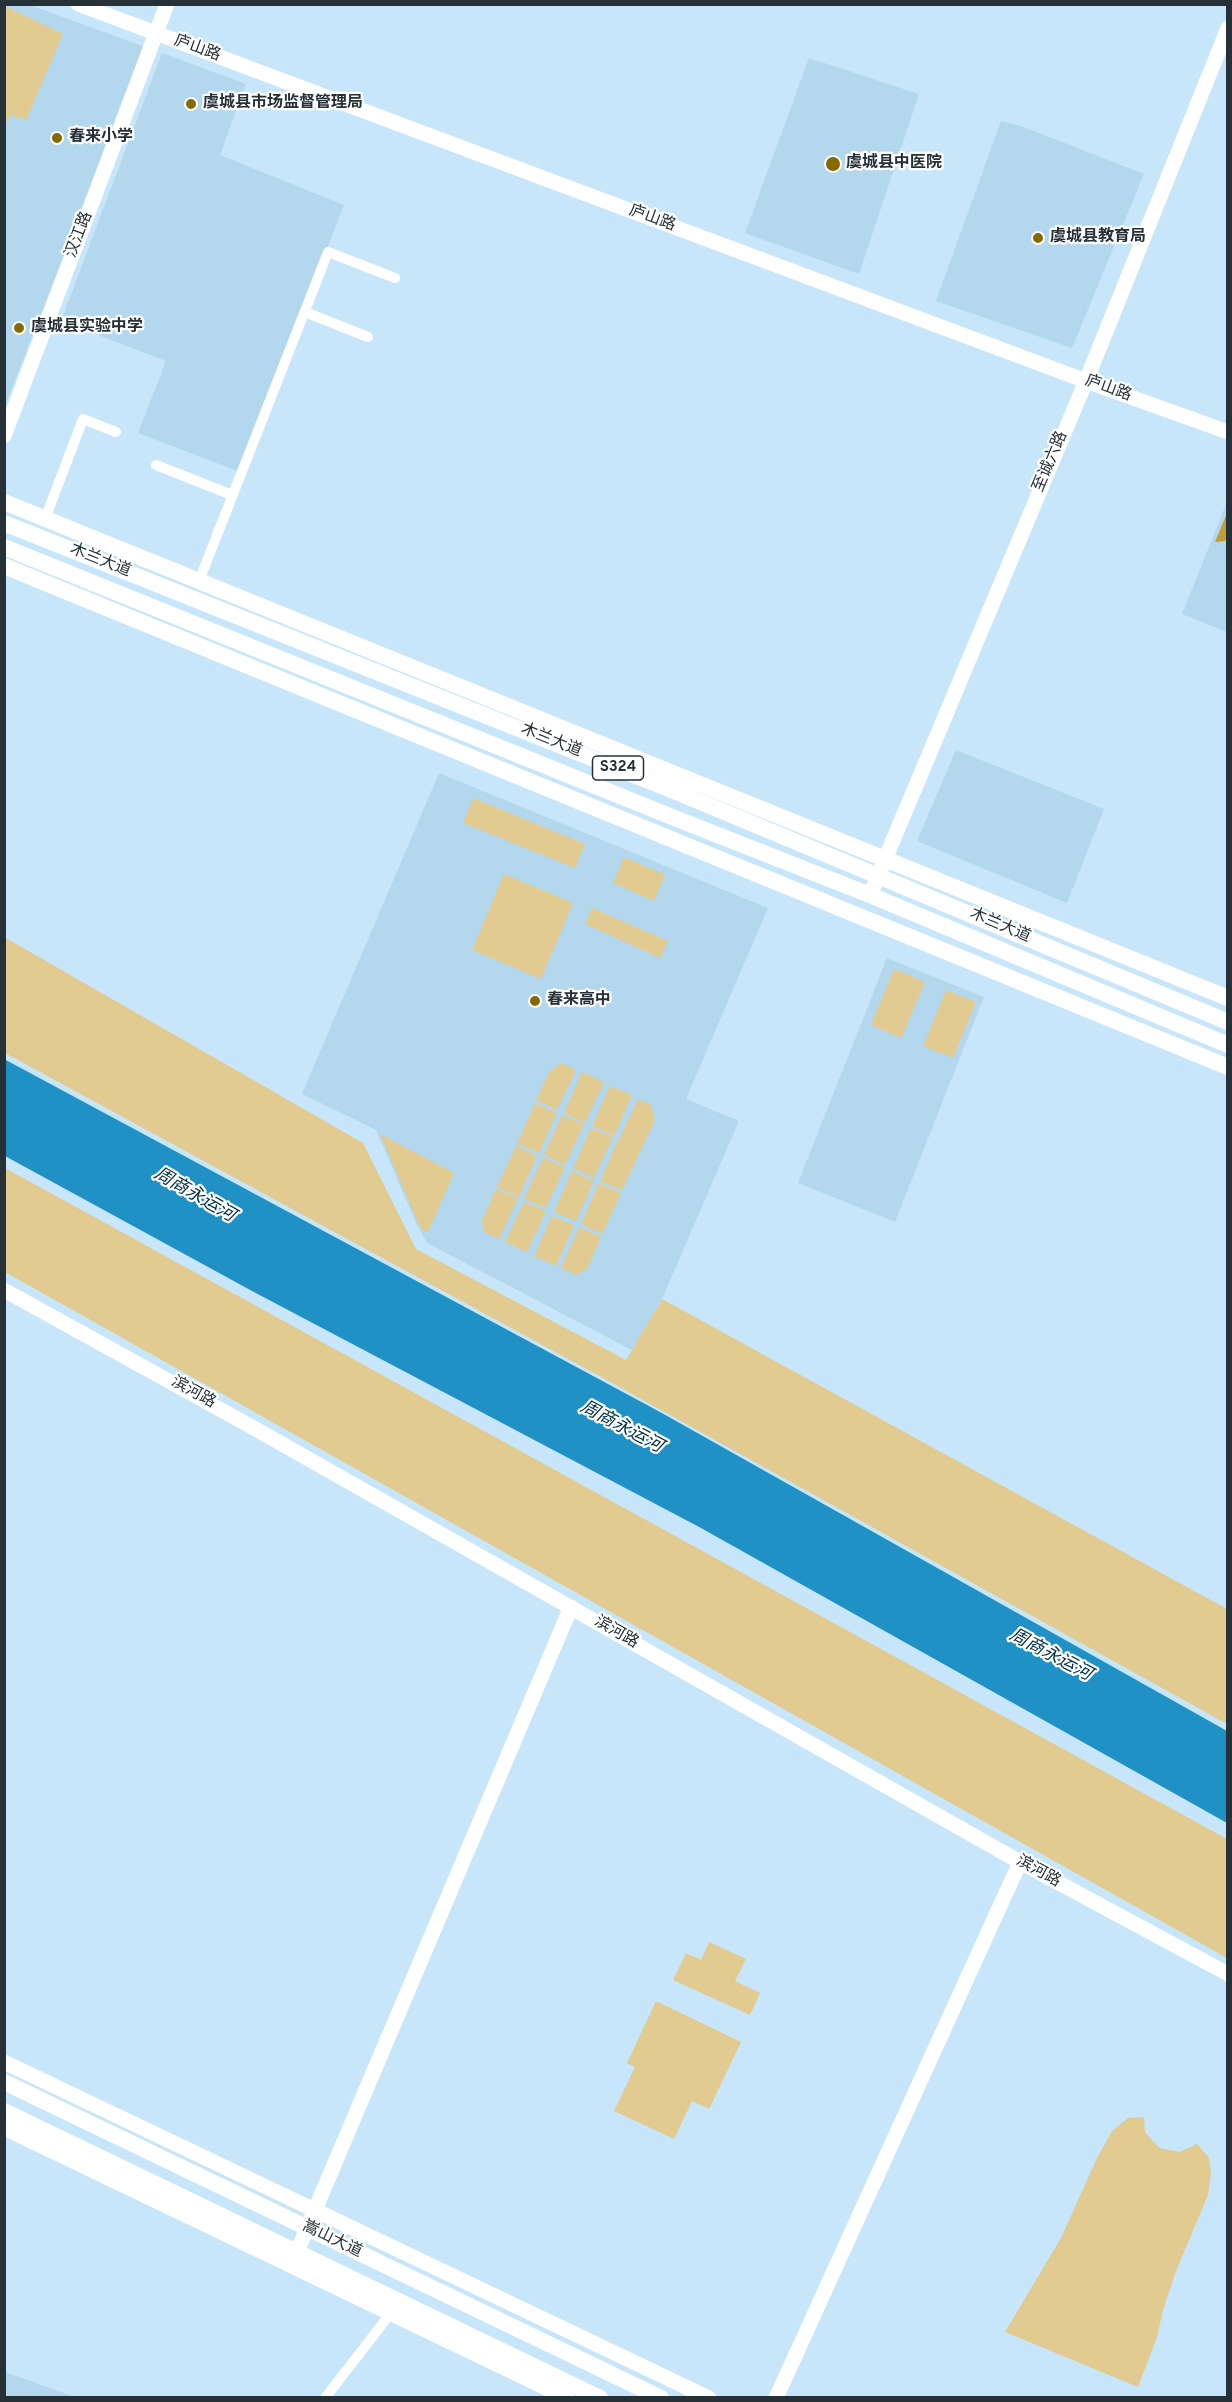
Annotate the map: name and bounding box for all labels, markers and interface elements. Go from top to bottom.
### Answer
street label: 庐山路 [171,32,223,66]
place label: 虞城县市场监督管理局 [203,94,363,114]
marker: 虞城县市场监督管理局 [184,97,198,111]
place label: 春来小学 [69,128,133,148]
marker: 春来小学 [50,131,64,145]
place label: 虞城县中医院 [846,154,942,174]
marker: 虞城县中医院 [824,155,842,173]
street label: 庐山路 [626,202,678,236]
street label: 汉江路 [62,209,98,261]
place label: 虞城县教育局 [1050,228,1146,248]
marker: 虞城县教育局 [1031,231,1045,245]
place label: 虞城县实验中学 [31,318,143,338]
marker: 虞城县实验中学 [12,321,26,335]
street label: 庐山路 [1082,372,1134,406]
street label: 至诚六路 [1030,429,1072,495]
street label: 木兰大道 [67,540,133,582]
street label: 木兰大道 [518,720,584,762]
road number: S324 [592,756,644,780]
street label: 木兰大道 [967,905,1033,947]
place label: 春来高中 [547,991,611,1011]
marker: 春来高中 [528,994,542,1008]
water label: 周商永运河 [150,1164,238,1228]
street label: 滨河路 [167,1373,219,1413]
water label: 周商永运河 [576,1397,666,1459]
street label: 滨河路 [590,1613,642,1653]
water label: 周商永运河 [1005,1625,1095,1687]
street label: 滨河路 [1012,1852,1064,1892]
street label: 嵩山大道 [299,2217,365,2263]

